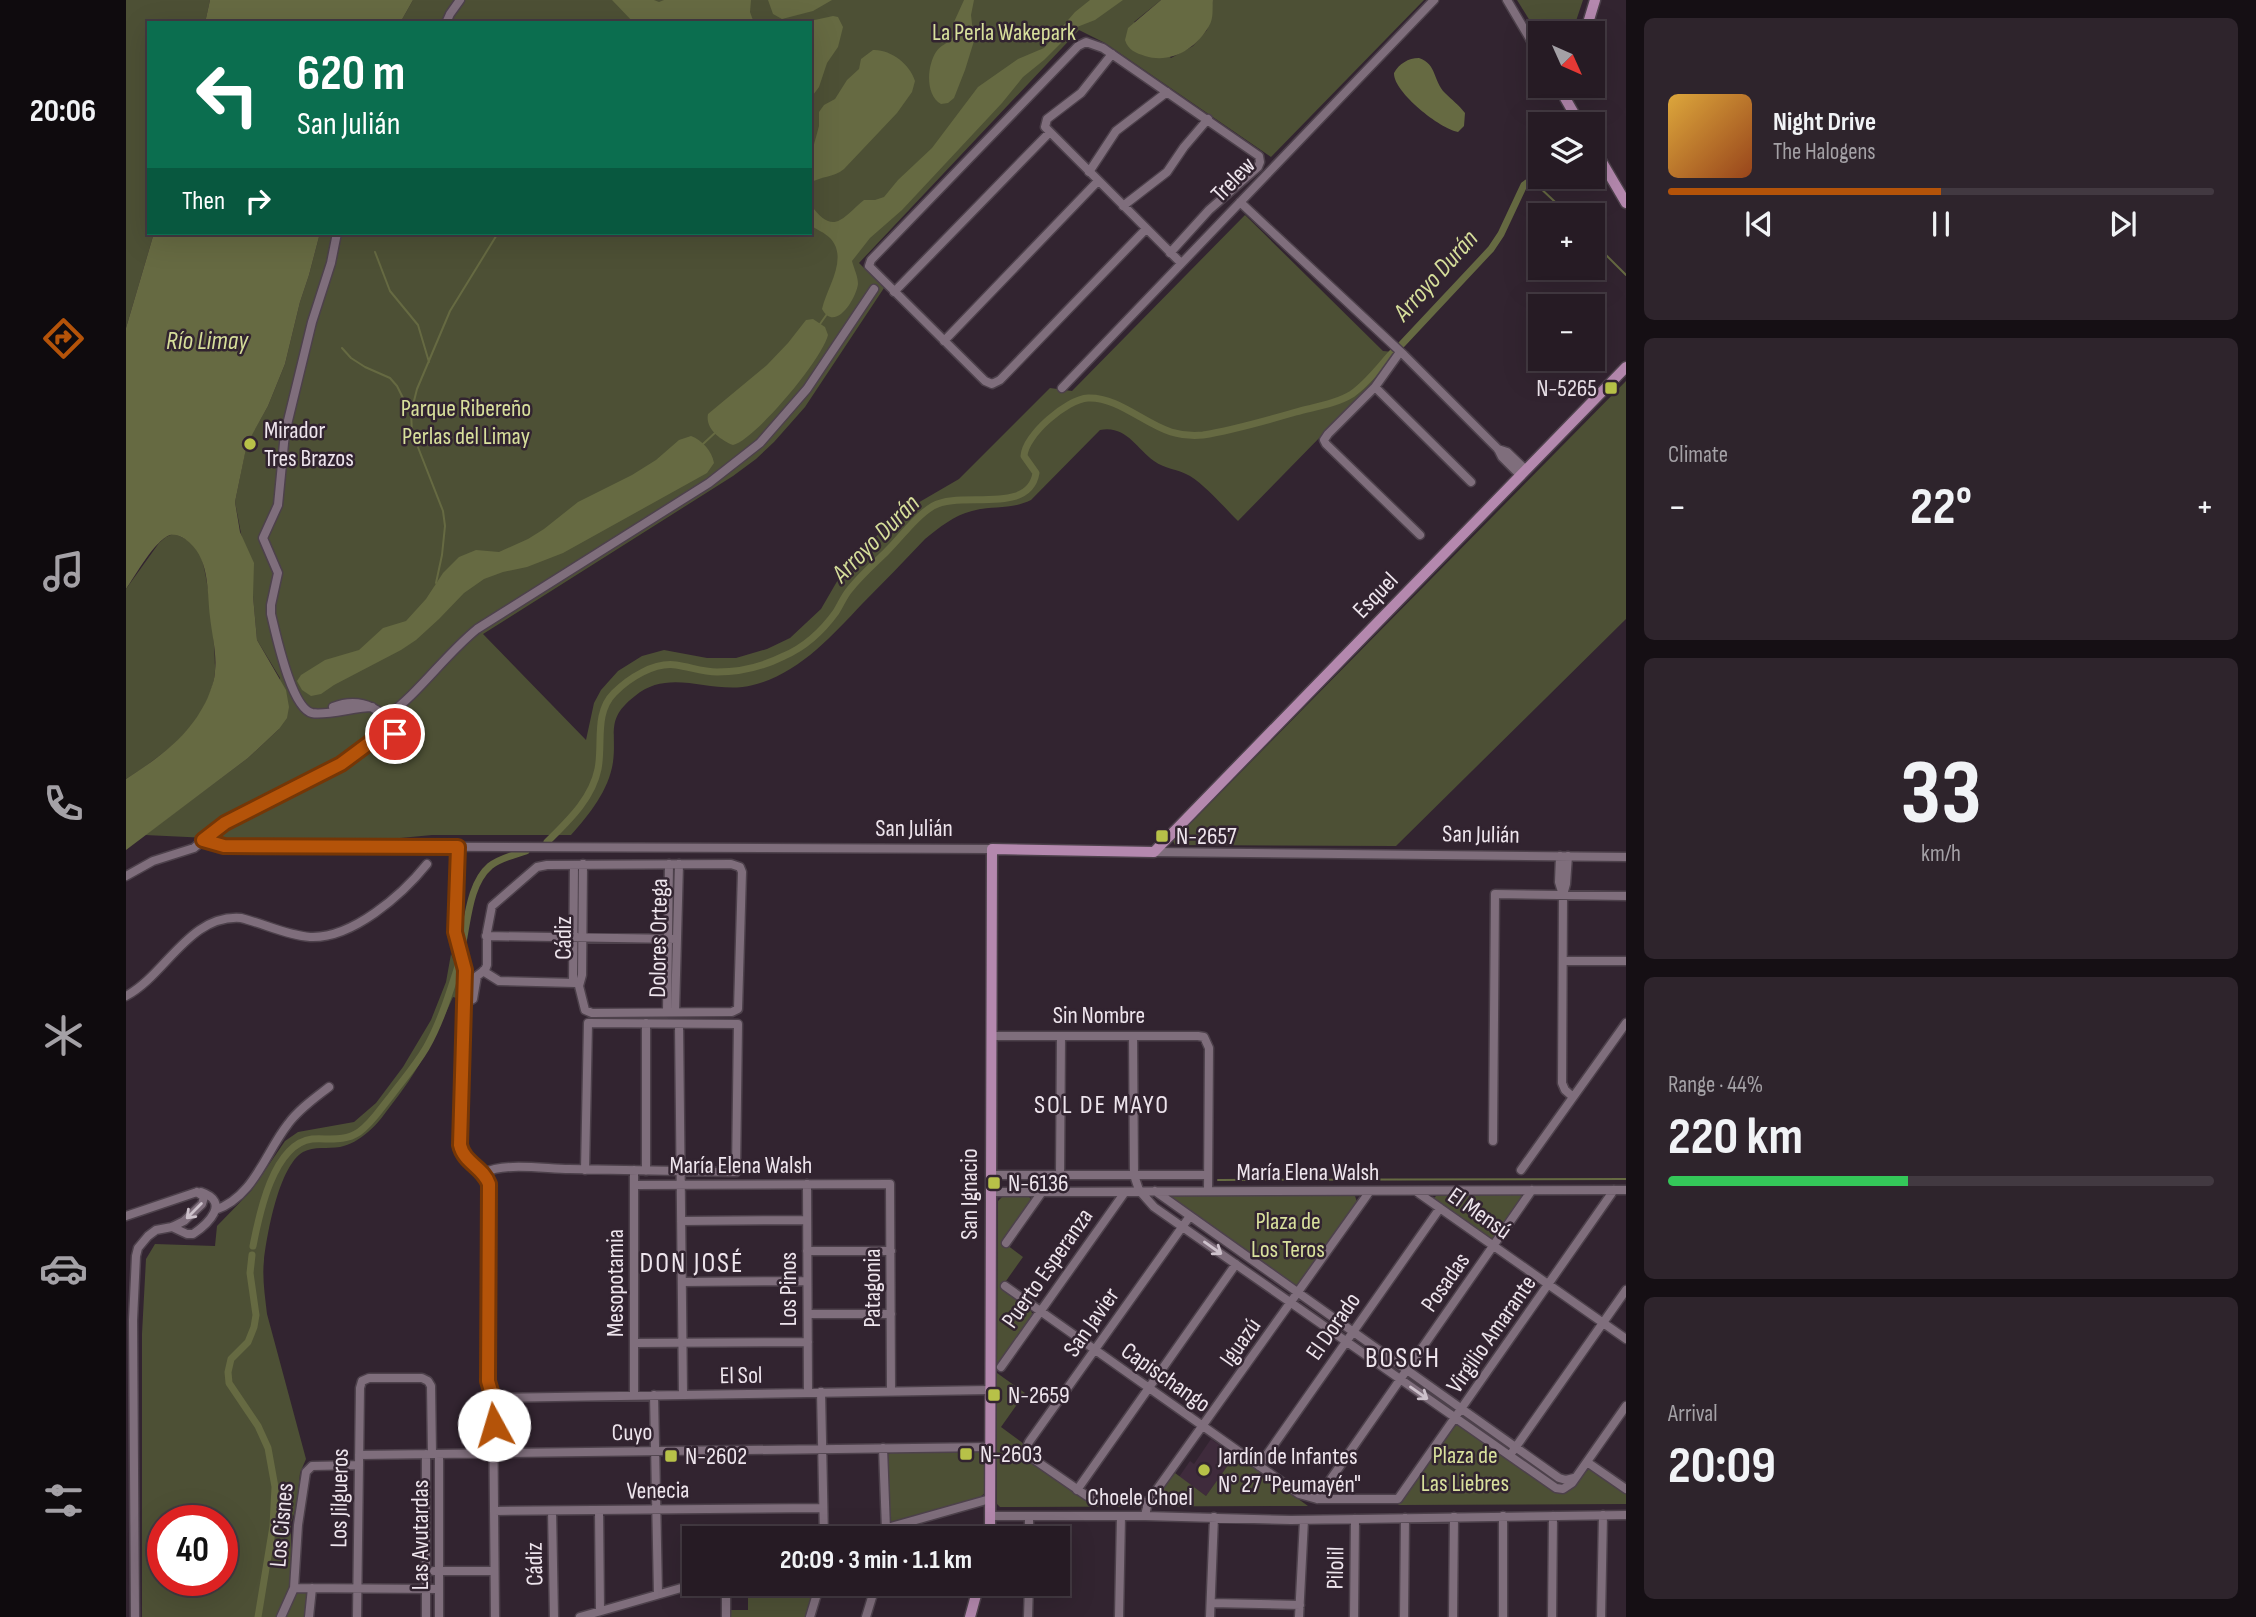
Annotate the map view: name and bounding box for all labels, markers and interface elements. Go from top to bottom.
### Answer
park label: La Perla Wakepark [932,18,1076,47]
north arrow [1528,21,1605,98]
map controls [1528,21,1605,371]
text: 620 m [297,45,405,104]
icon: left [182,49,273,140]
text: 20:06 [30,92,96,131]
text: San Julián [297,105,400,144]
text: Night Drive [1773,107,1876,138]
button: layers [1528,112,1605,189]
text: The Halogens [1773,138,1876,166]
street label: Trelew [1205,151,1262,208]
icon: right [239,182,277,220]
text: Then [182,186,225,217]
button: + [1528,203,1605,280]
icon: previous [1740,205,1778,243]
icon: pause [1922,205,1960,243]
icon: next [2104,205,2142,243]
water label: Arroyo Durán [1387,224,1485,329]
button: − [1528,294,1605,371]
icon: directions [39,314,88,363]
water label: Río Limay [166,326,249,357]
place label: N-5265 [1536,374,1597,403]
marker: N-5265 [1603,380,1619,396]
park label: Parque Ribereño Perlas del Limay [401,394,531,451]
place label: Mirador Tres Brazos [264,416,354,473]
marker: Mirador Tres Brazos [242,436,258,452]
text: Climate [1668,441,1728,469]
text: 22° [1910,476,1972,539]
text: − [1668,485,1687,530]
text: + [2195,485,2214,530]
water label: Arroyo Durán [825,489,927,590]
icon: music [39,547,88,596]
street label: Esquel [1347,566,1404,624]
pin [365,704,425,764]
icon: arrive [376,715,414,753]
text: 33 [1900,740,1982,849]
icon: phone [39,779,88,828]
street label: San Julián [875,814,953,843]
street label: San Julián [1442,819,1520,850]
place label: N-2657 [1176,822,1237,851]
marker: N-2657 [1154,828,1170,844]
text: km/h [1921,840,1961,868]
street label: Dolores Ortega [643,878,674,998]
street label: Cádiz [549,916,578,960]
street label: Sin Nombre [1053,1001,1145,1030]
icon: climate [39,1011,88,1060]
text: Range · 44% [1668,1071,1763,1099]
district label: SOL DE MAYO [1034,1090,1170,1121]
text: 220 km [1668,1106,1803,1169]
street label: San Ignacio [955,1148,984,1240]
street label: María Elena Walsh [670,1151,812,1180]
street label: María Elena Walsh [1237,1158,1379,1187]
place label: N-6136 [1008,1169,1069,1198]
marker: N-6136 [986,1175,1002,1191]
street label: El Mensú [1442,1181,1517,1246]
one-way arrow [185,1203,202,1220]
street label: Puerto Esperanza [995,1203,1099,1334]
park label: Plaza de Los Teros [1251,1207,1325,1264]
street label: Mesopotamia [601,1229,630,1337]
one-way arrow [1203,1241,1222,1255]
icon: car [39,1244,88,1293]
district label: DON JOSÉ [639,1247,745,1280]
street label: Posadas [1415,1247,1476,1318]
street label: Patagonia [858,1249,887,1327]
street label: Los Pinos [774,1252,803,1326]
street label: Virgilio Amarante [1440,1270,1543,1399]
street label: San Javier [1057,1282,1126,1363]
street label: El Dorado [1300,1287,1367,1366]
street label: Iguazú [1214,1313,1267,1372]
street label: Capischango [1115,1336,1216,1419]
district label: BOSCH [1365,1342,1441,1375]
street label: El Sol [719,1361,763,1390]
place label: N-2659 [1008,1381,1070,1410]
one-way arrow [1409,1386,1428,1400]
marker: N-2659 [986,1387,1002,1403]
position arrow [457,1388,531,1462]
text: Arrival [1668,1400,1717,1428]
street label: Cuyo [611,1418,653,1447]
text: 20:09 [1668,1435,1776,1498]
place label: N-2603 [980,1440,1042,1469]
park label: Plaza de Las Liebres [1421,1441,1509,1498]
place label: N-2602 [685,1442,747,1471]
place label: Jardín de Infantes N° 27 "Peumayén" [1217,1442,1361,1499]
marker: N-2603 [958,1446,974,1462]
street label: Los Jilgueros [324,1448,355,1548]
marker: N-2602 [663,1448,679,1464]
marker: Jardín de Infantes N° 27 "Peumayén" [1196,1462,1212,1478]
street label: Venecia [626,1475,690,1506]
icon: filters [39,1476,88,1525]
street label: Las Avutardas [406,1480,435,1590]
street label: Los Cisnes [263,1482,300,1568]
street label: Choele Choel [1087,1483,1193,1512]
speed limit sign: 40 [147,1505,238,1596]
street label: Cádiz [520,1542,549,1586]
text: 20:09 · 3 min · 1.1 km [780,1545,972,1576]
street label: Pilolil [1321,1546,1350,1590]

